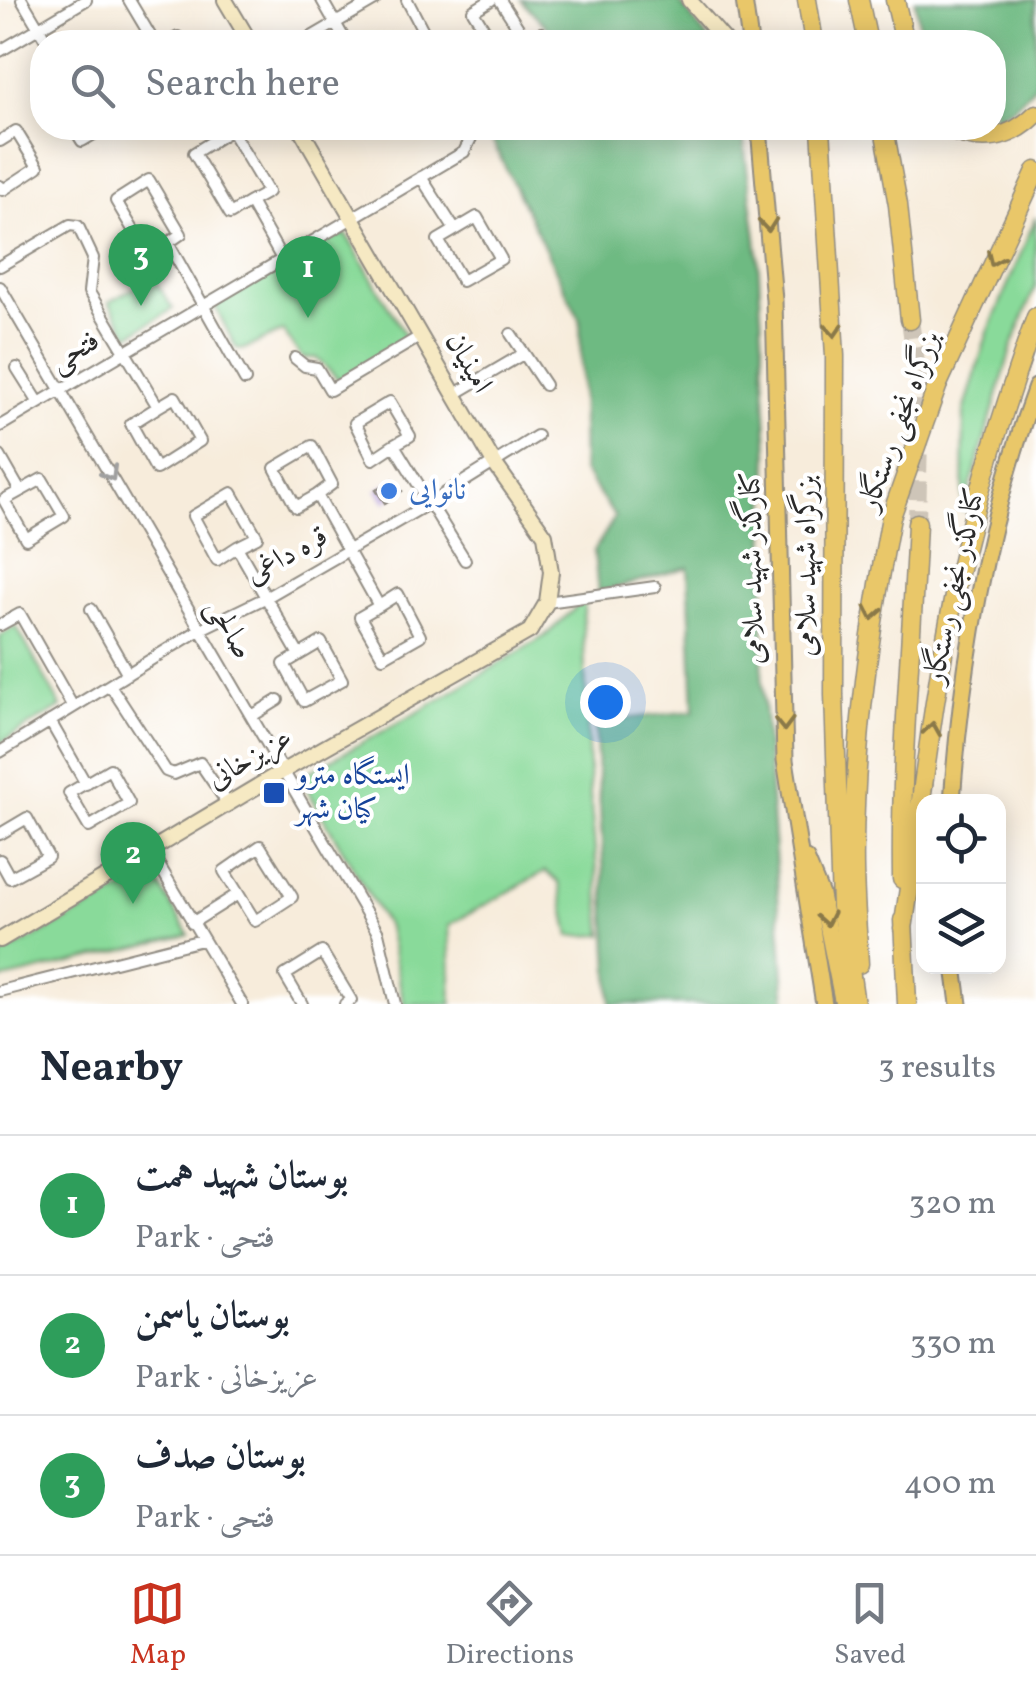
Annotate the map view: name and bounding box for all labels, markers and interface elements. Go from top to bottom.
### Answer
search box [30,30,1006,140]
icon: search [65,58,120,113]
text: Search here [145,59,340,112]
one-way arrow [756,217,778,233]
pin: 3 [108,224,174,306]
pin: 1 [276,236,340,318]
one-way arrow [986,249,1006,267]
street label: فتحی [42,321,108,383]
one-way arrow [823,322,844,338]
street label: امینیان [434,325,502,401]
street label: بزرگراه نجفی رستگار [846,325,952,520]
one-way arrow [98,463,117,481]
place label: نانوایی [409,470,466,512]
street label: کنارگذر شهید سلامی [728,471,776,665]
street label: بزرگراه شهید سلامی [785,475,828,657]
marker: نانوایی [378,480,400,502]
street label: کنارگذر نجفی رستگار [911,484,996,691]
street label: قره داغی [238,516,336,596]
street label: صالحی [195,591,263,667]
one-way arrow [863,604,884,621]
your location [580,677,631,728]
one-way arrow [774,717,795,733]
street label: عزیزخانی [199,718,301,800]
one-way arrow [920,720,941,737]
place label: ایستگاه مترو کیان شهر [293,755,410,831]
marker: ایستگاه مترو کیان شهر [261,780,287,806]
map controls [916,794,1006,974]
button: locate [916,794,1006,884]
pin: 2 [100,822,166,904]
button: layers [916,884,1006,974]
one-way arrow [815,910,836,927]
text: Nearby [40,1040,183,1099]
text: 3 results [878,1047,996,1091]
text: بوستان شهید همت [135,1151,348,1204]
text: 1 [66,1183,79,1227]
text: 320 m [909,1183,996,1227]
text: Park · فتحی [135,1217,275,1261]
text: بوستان یاسمن [135,1291,290,1344]
text: 2 [64,1323,81,1367]
text: 330 m [910,1323,996,1367]
text: Park · عزیزخانی [135,1357,318,1401]
text: بوستان صدف [135,1431,306,1484]
text: 3 [64,1463,81,1507]
text: 400 m [904,1463,996,1507]
text: Park · فتحی [135,1497,275,1541]
tab: Map [130,1576,186,1675]
tab: Directions [446,1576,574,1675]
tab: Saved [834,1576,906,1675]

